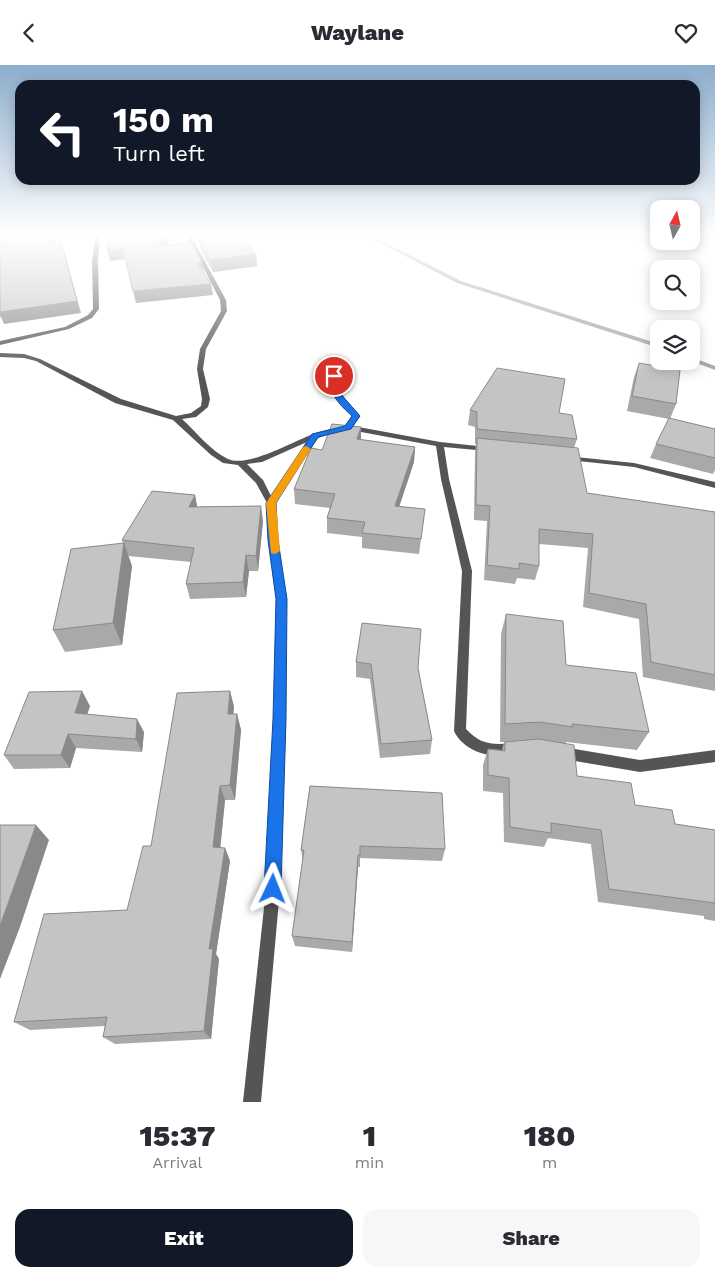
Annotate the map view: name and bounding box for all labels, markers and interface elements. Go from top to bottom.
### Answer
icon: back [15,19,43,47]
icon: heart [672,19,700,47]
text: Waylane [311,20,404,45]
text: 150 m [113,99,214,141]
icon: left [30,100,95,165]
text: Turn left [113,141,205,166]
north arrow [650,200,700,250]
map controls [650,200,700,370]
button: search [650,260,700,310]
button: layers [650,320,700,370]
pin [313,355,355,397]
icon: arrive [320,362,348,390]
position arrow [246,862,298,914]
text: 15:37 [139,1118,215,1153]
text: 1 [363,1118,376,1153]
text: 180 [524,1118,576,1153]
text: Arrival [152,1153,202,1172]
text: min [355,1153,384,1172]
text: m [542,1153,557,1172]
button: Exit [15,1209,353,1267]
button: Share [363,1209,700,1267]

